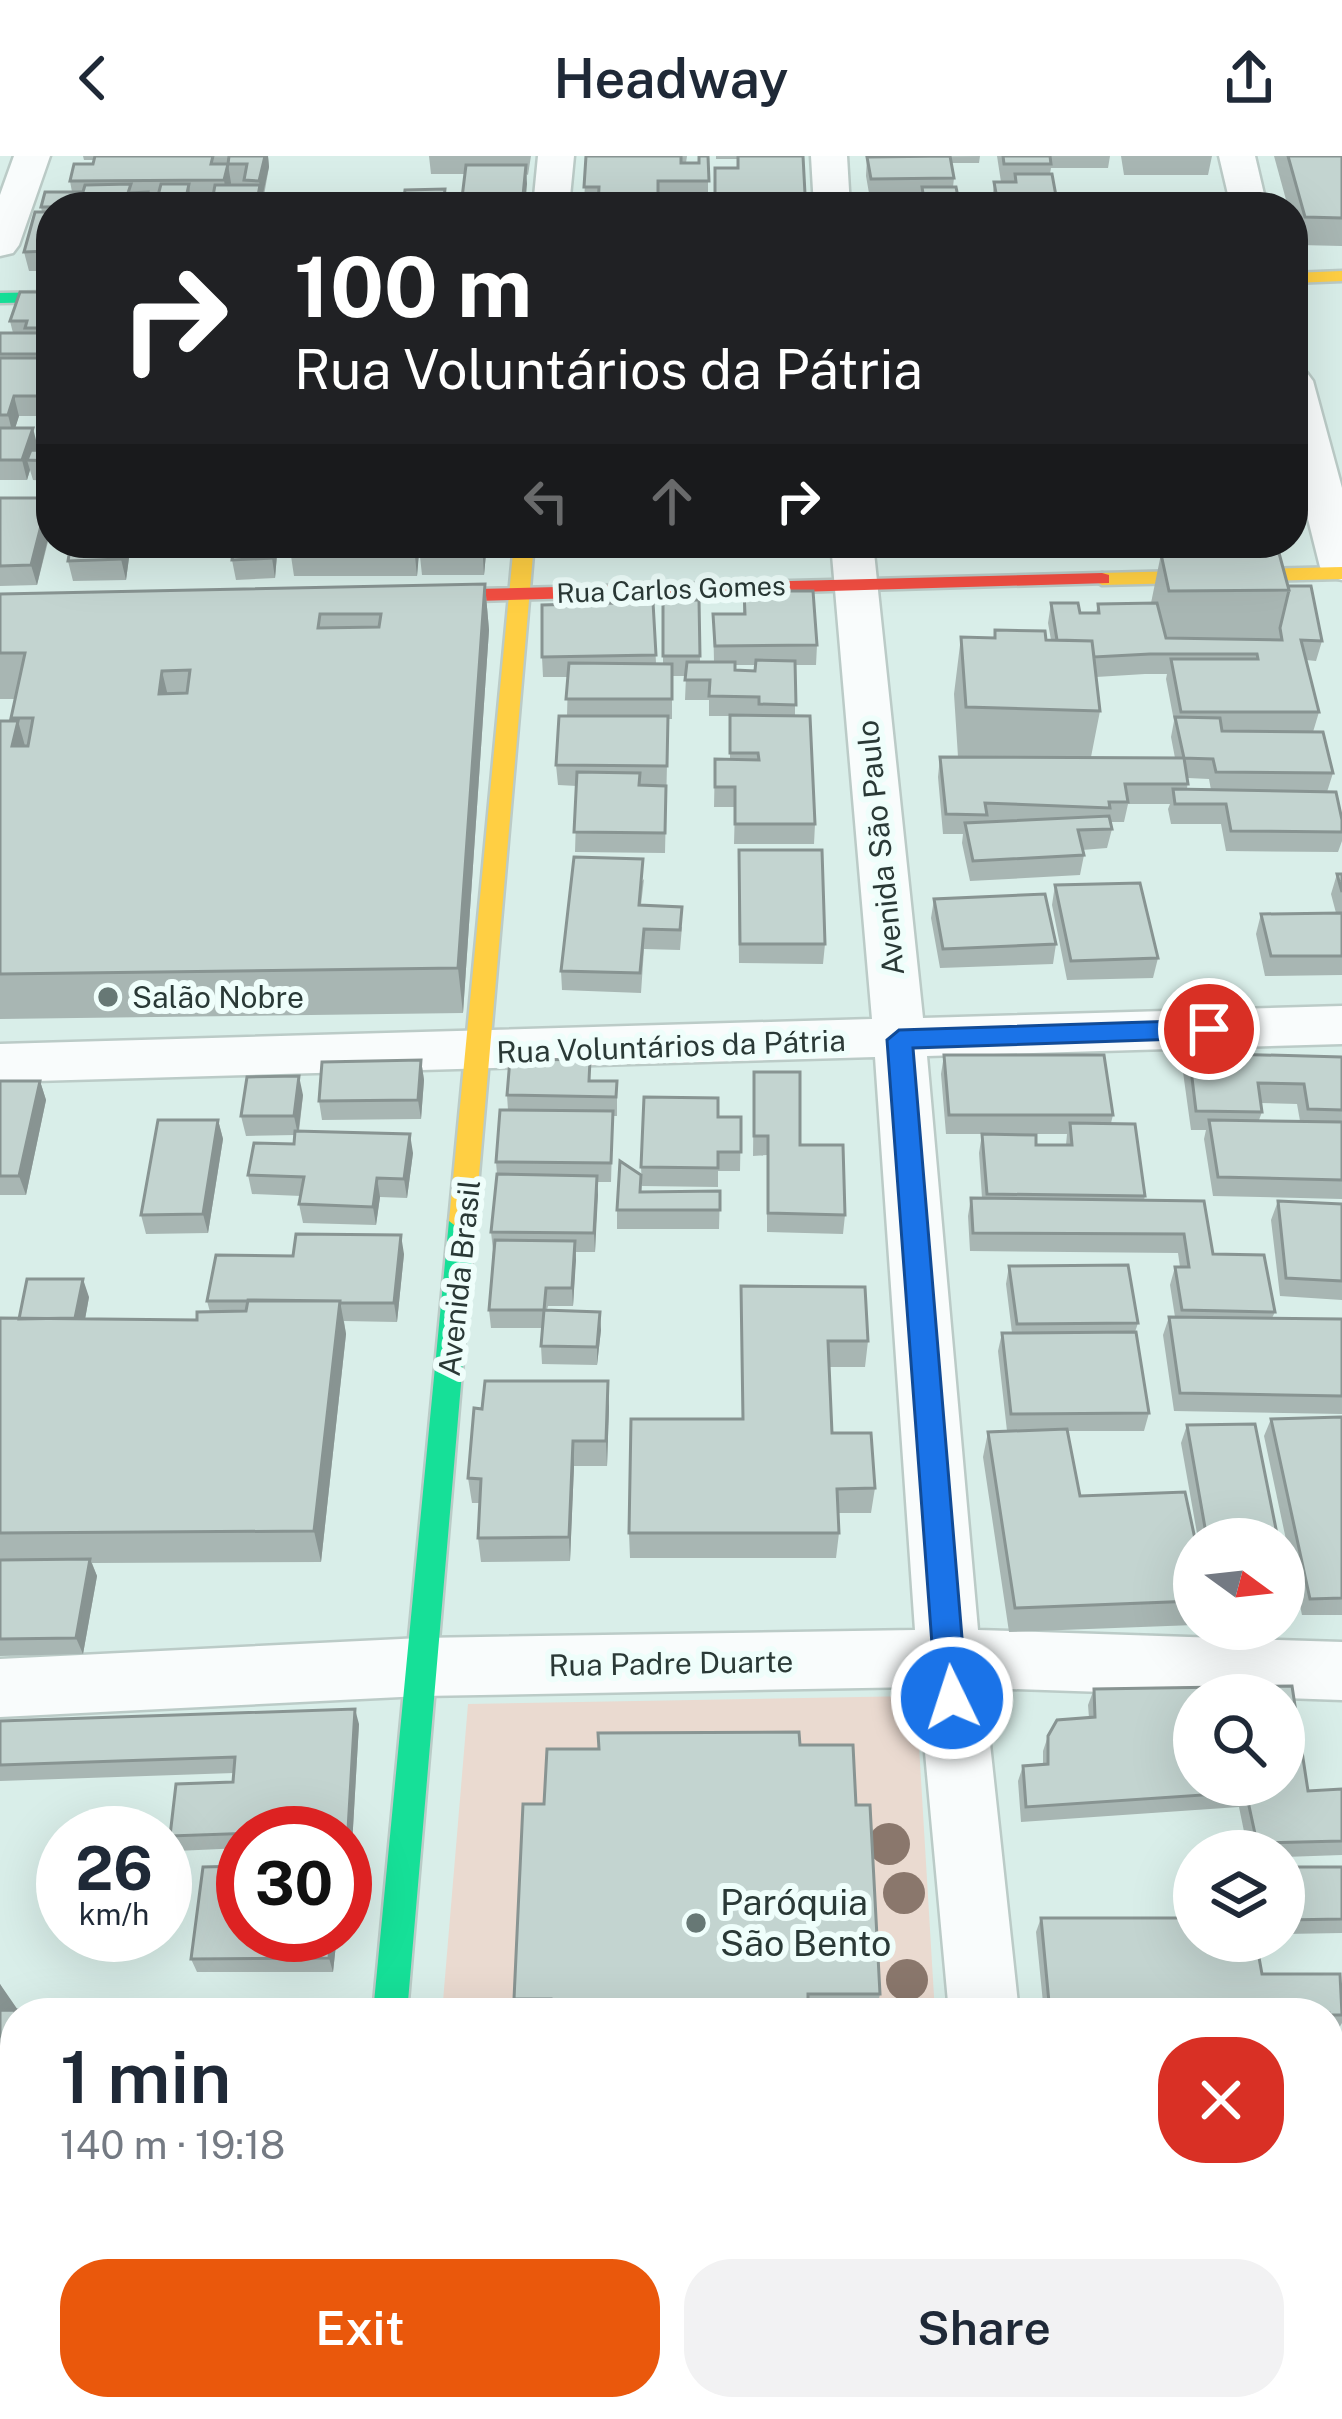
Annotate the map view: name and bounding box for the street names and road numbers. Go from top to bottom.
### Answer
street label: Rua Carlos Gomes [556,569,786,609]
street label: Avenida São Paulo [849,718,911,978]
street label: Rua Voluntários da Pátria [496,1022,846,1070]
street label: Avenida Brasil [431,1178,487,1378]
street label: Rua Padre Duarte [548,1643,794,1683]

